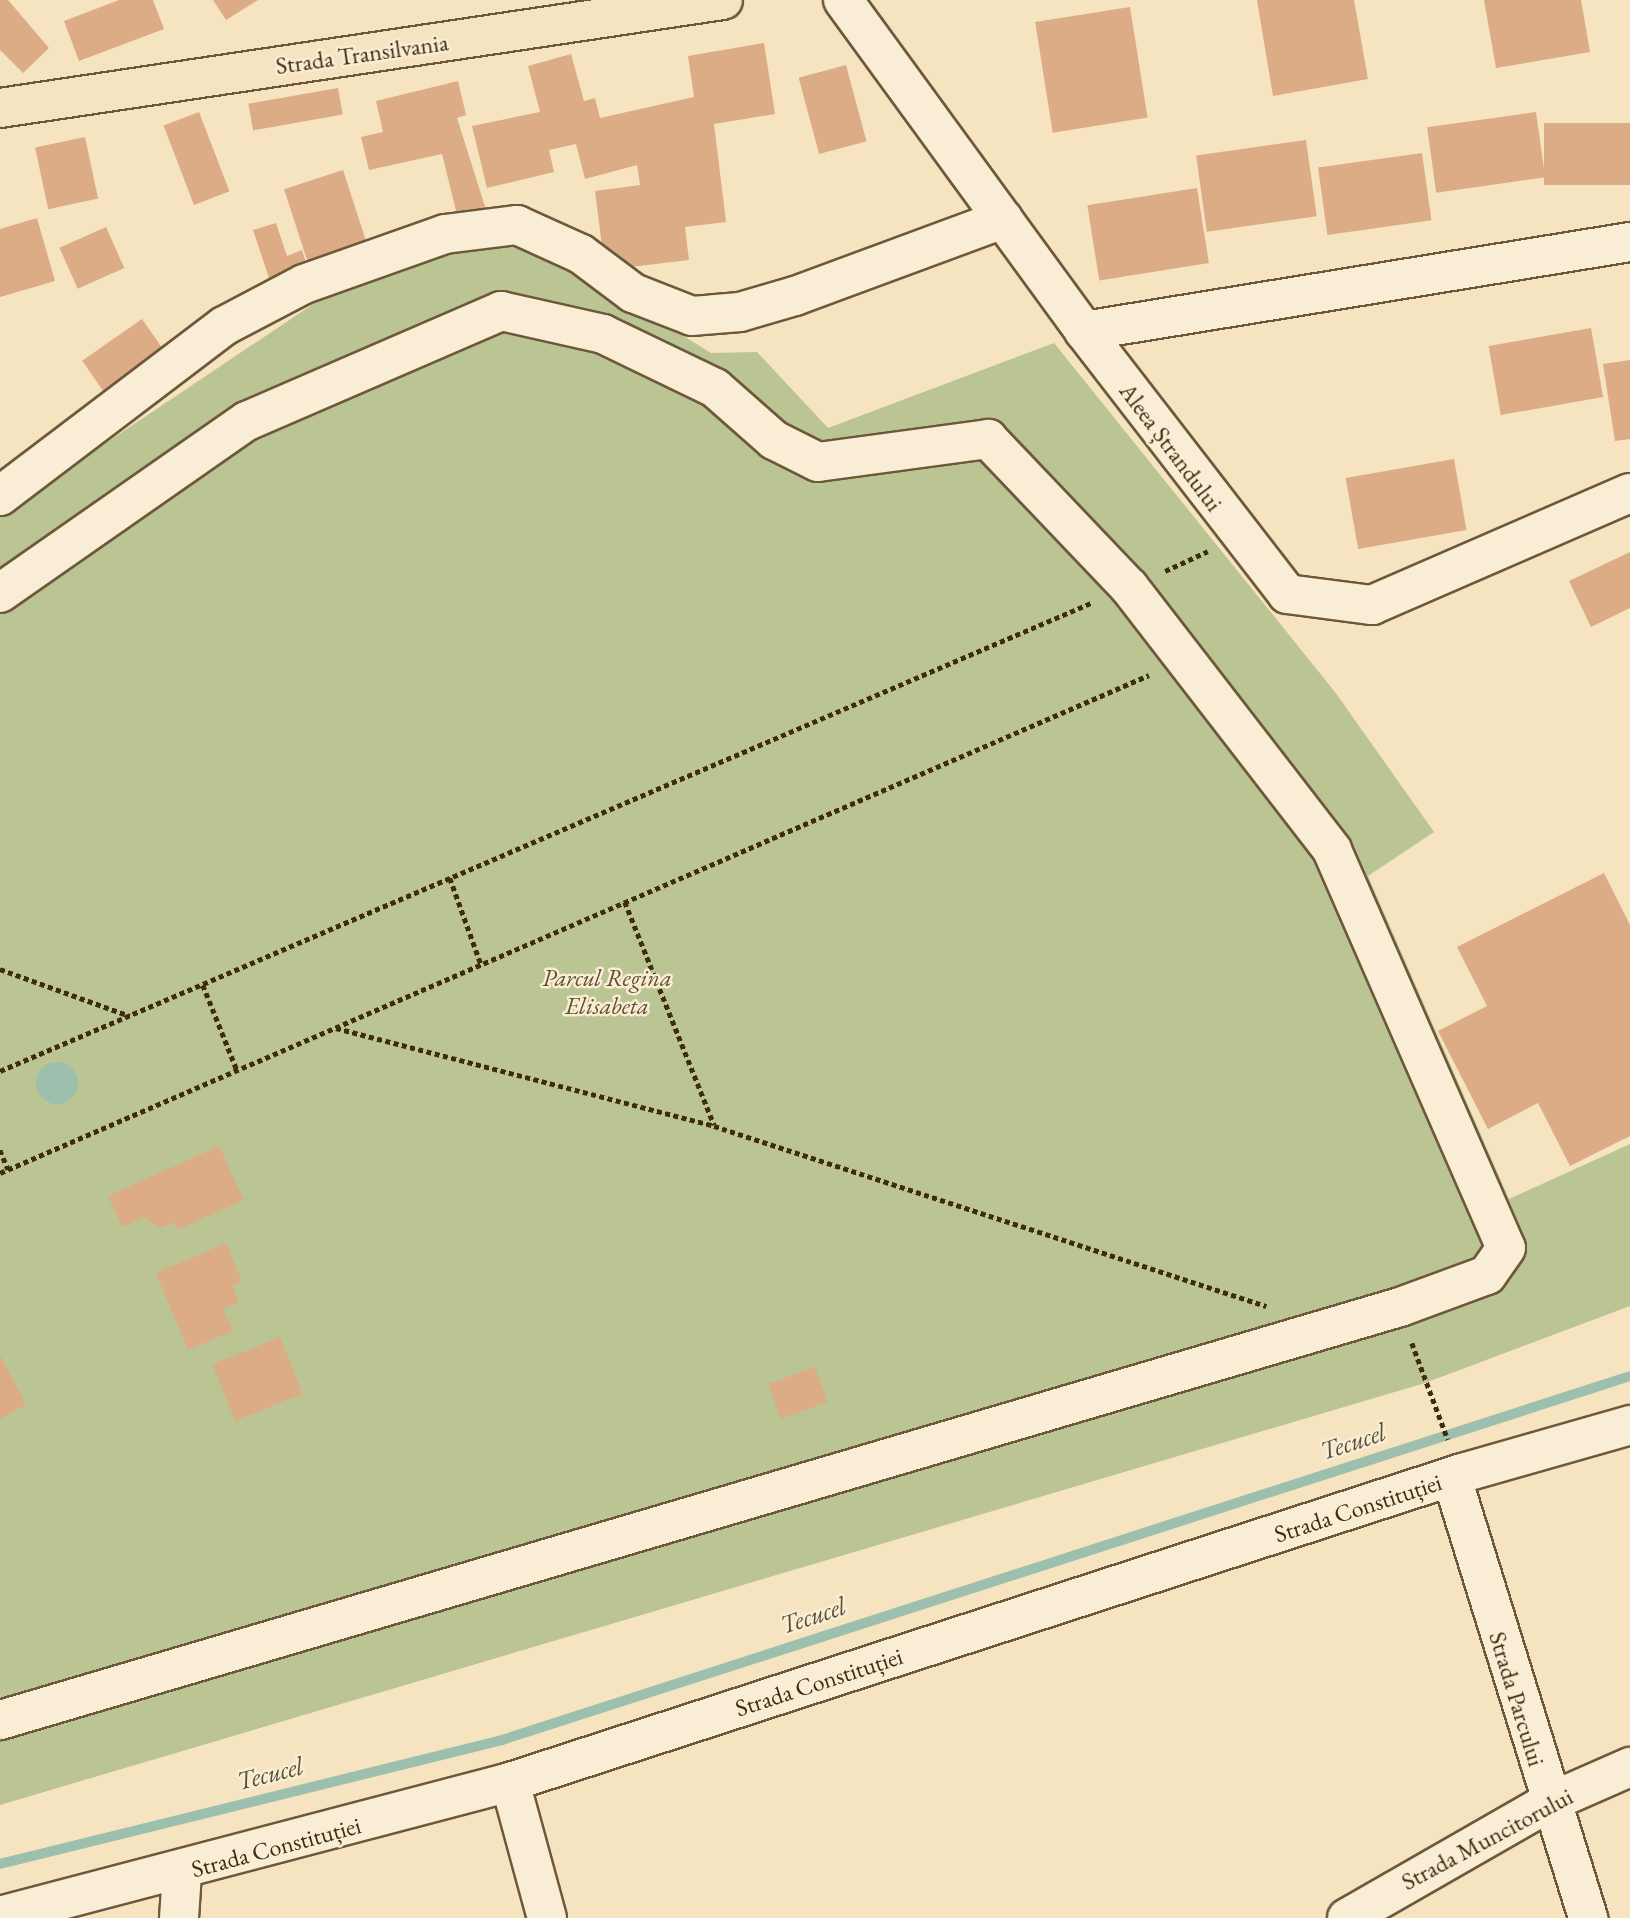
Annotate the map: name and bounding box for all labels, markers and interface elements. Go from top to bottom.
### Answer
street label: Strada Transilvania [274,28,450,80]
street label: Aleea Ștrandului [1113,377,1229,517]
park label: Parcul Regina Elisabeta [542,964,672,1020]
water label: Tecucel [1316,1417,1390,1467]
street label: Strada Constituției [1271,1467,1445,1549]
water label: Tecucel [776,1591,850,1641]
street label: Strada Parcului [1483,1628,1551,1770]
street label: Strada Constituției [732,1641,906,1723]
water label: Tecucel [233,1751,307,1797]
street label: Strada Muncitorului [1396,1782,1578,1896]
street label: Strada Constituției [188,1811,364,1883]

